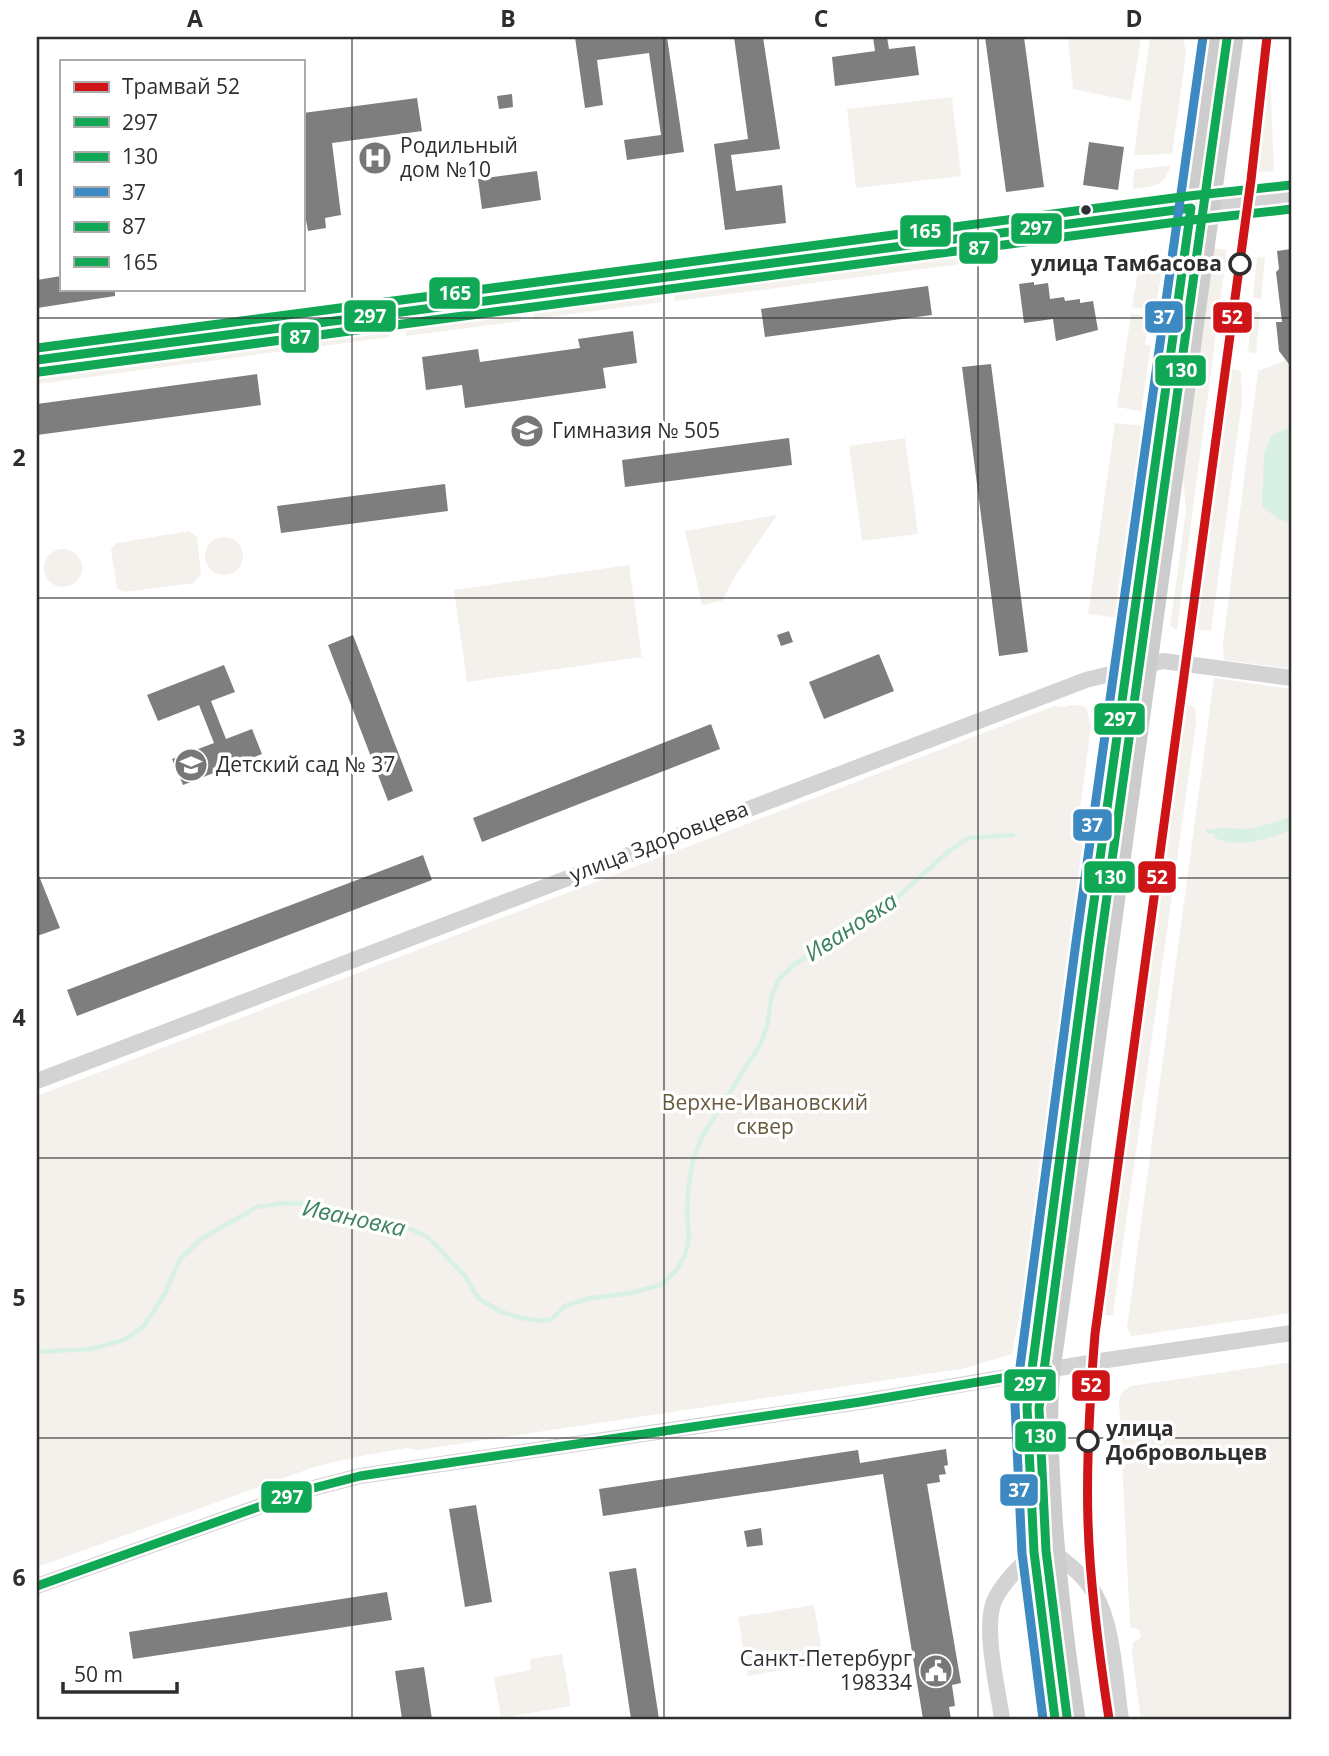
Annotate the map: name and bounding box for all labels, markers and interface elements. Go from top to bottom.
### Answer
text: A [187,2,203,34]
text: B [500,2,516,34]
text: C [814,2,828,34]
text: D [1125,2,1143,34]
legend [60,60,304,290]
text: Трамвай 52 [122,72,240,100]
text: 297 [122,108,158,136]
place label: Родильный дом №10 [400,131,518,183]
hospital icon: Родильный дом №10 [356,139,394,177]
text: 130 [122,142,158,170]
text: 1 [12,161,26,193]
text: 37 [122,178,146,206]
unlabelled marker [1079,203,1093,217]
text: 87 [122,212,146,240]
line badge: 297 [1010,212,1063,245]
line badge: 165 [899,214,952,248]
text: 297 [1020,215,1052,241]
text: 165 [909,218,941,244]
line badge: 87 [958,231,999,265]
text: 87 [968,235,990,261]
text: 165 [122,248,158,276]
place label: улица Тамбасова [1031,249,1222,277]
marker: улица Тамбасова [1229,253,1251,275]
line badge: 165 [428,276,481,310]
text: 165 [439,280,471,306]
line badge: 297 [343,299,397,333]
line badge: 37 [1144,300,1184,334]
line badge: 52 [1212,301,1253,334]
text: 297 [354,303,386,329]
text: 37 [1153,304,1175,330]
text: 52 [1221,304,1243,330]
line badge: 87 [280,321,320,354]
text: 87 [289,324,311,350]
line badge: 130 [1154,354,1207,387]
text: 130 [1165,357,1197,383]
school or university icon: Гимназия № 505 [508,412,546,450]
place label: Гимназия № 505 [552,416,720,444]
text: 2 [12,441,26,473]
line badge: 297 [1093,702,1146,736]
text: 297 [1104,706,1136,732]
text: 3 [12,721,26,753]
school or university icon: Детский сад № 37 [172,746,210,784]
place label: Детский сад № 37 [216,750,395,778]
street label: улица Здоровцева [565,794,752,888]
line badge: 37 [1072,808,1113,842]
text: 37 [1081,812,1103,838]
line badge: 130 [1083,860,1136,894]
line badge: 52 [1137,860,1177,894]
text: 130 [1094,864,1126,890]
text: 52 [1146,864,1168,890]
water label: Ивановка [798,884,903,968]
text: 4 [12,1001,26,1033]
park label: Верхне-Ивановский сквер [662,1088,868,1140]
water label: Ивановка [300,1191,409,1244]
text: 5 [12,1281,26,1313]
line badge: 297 [1003,1368,1057,1402]
line badge: 52 [1071,1369,1111,1402]
text: 297 [1014,1371,1046,1397]
text: 52 [1080,1372,1102,1398]
place label: улица Добровольцев [1106,1414,1267,1466]
line badge: 130 [1014,1420,1067,1453]
text: 130 [1024,1423,1056,1449]
marker: улица Добровольцев [1077,1430,1099,1452]
line badge: 37 [999,1473,1039,1507]
text: 37 [1008,1477,1030,1503]
line badge: 297 [260,1480,313,1514]
text: 297 [271,1484,303,1510]
text: 6 [12,1561,26,1593]
place label: Санкт-Петербург 198334 [740,1644,912,1696]
scale bar [63,1651,177,1695]
public building icon: Санкт-Петербург 198334 [917,1652,955,1690]
text: 50 m [74,1660,123,1688]

